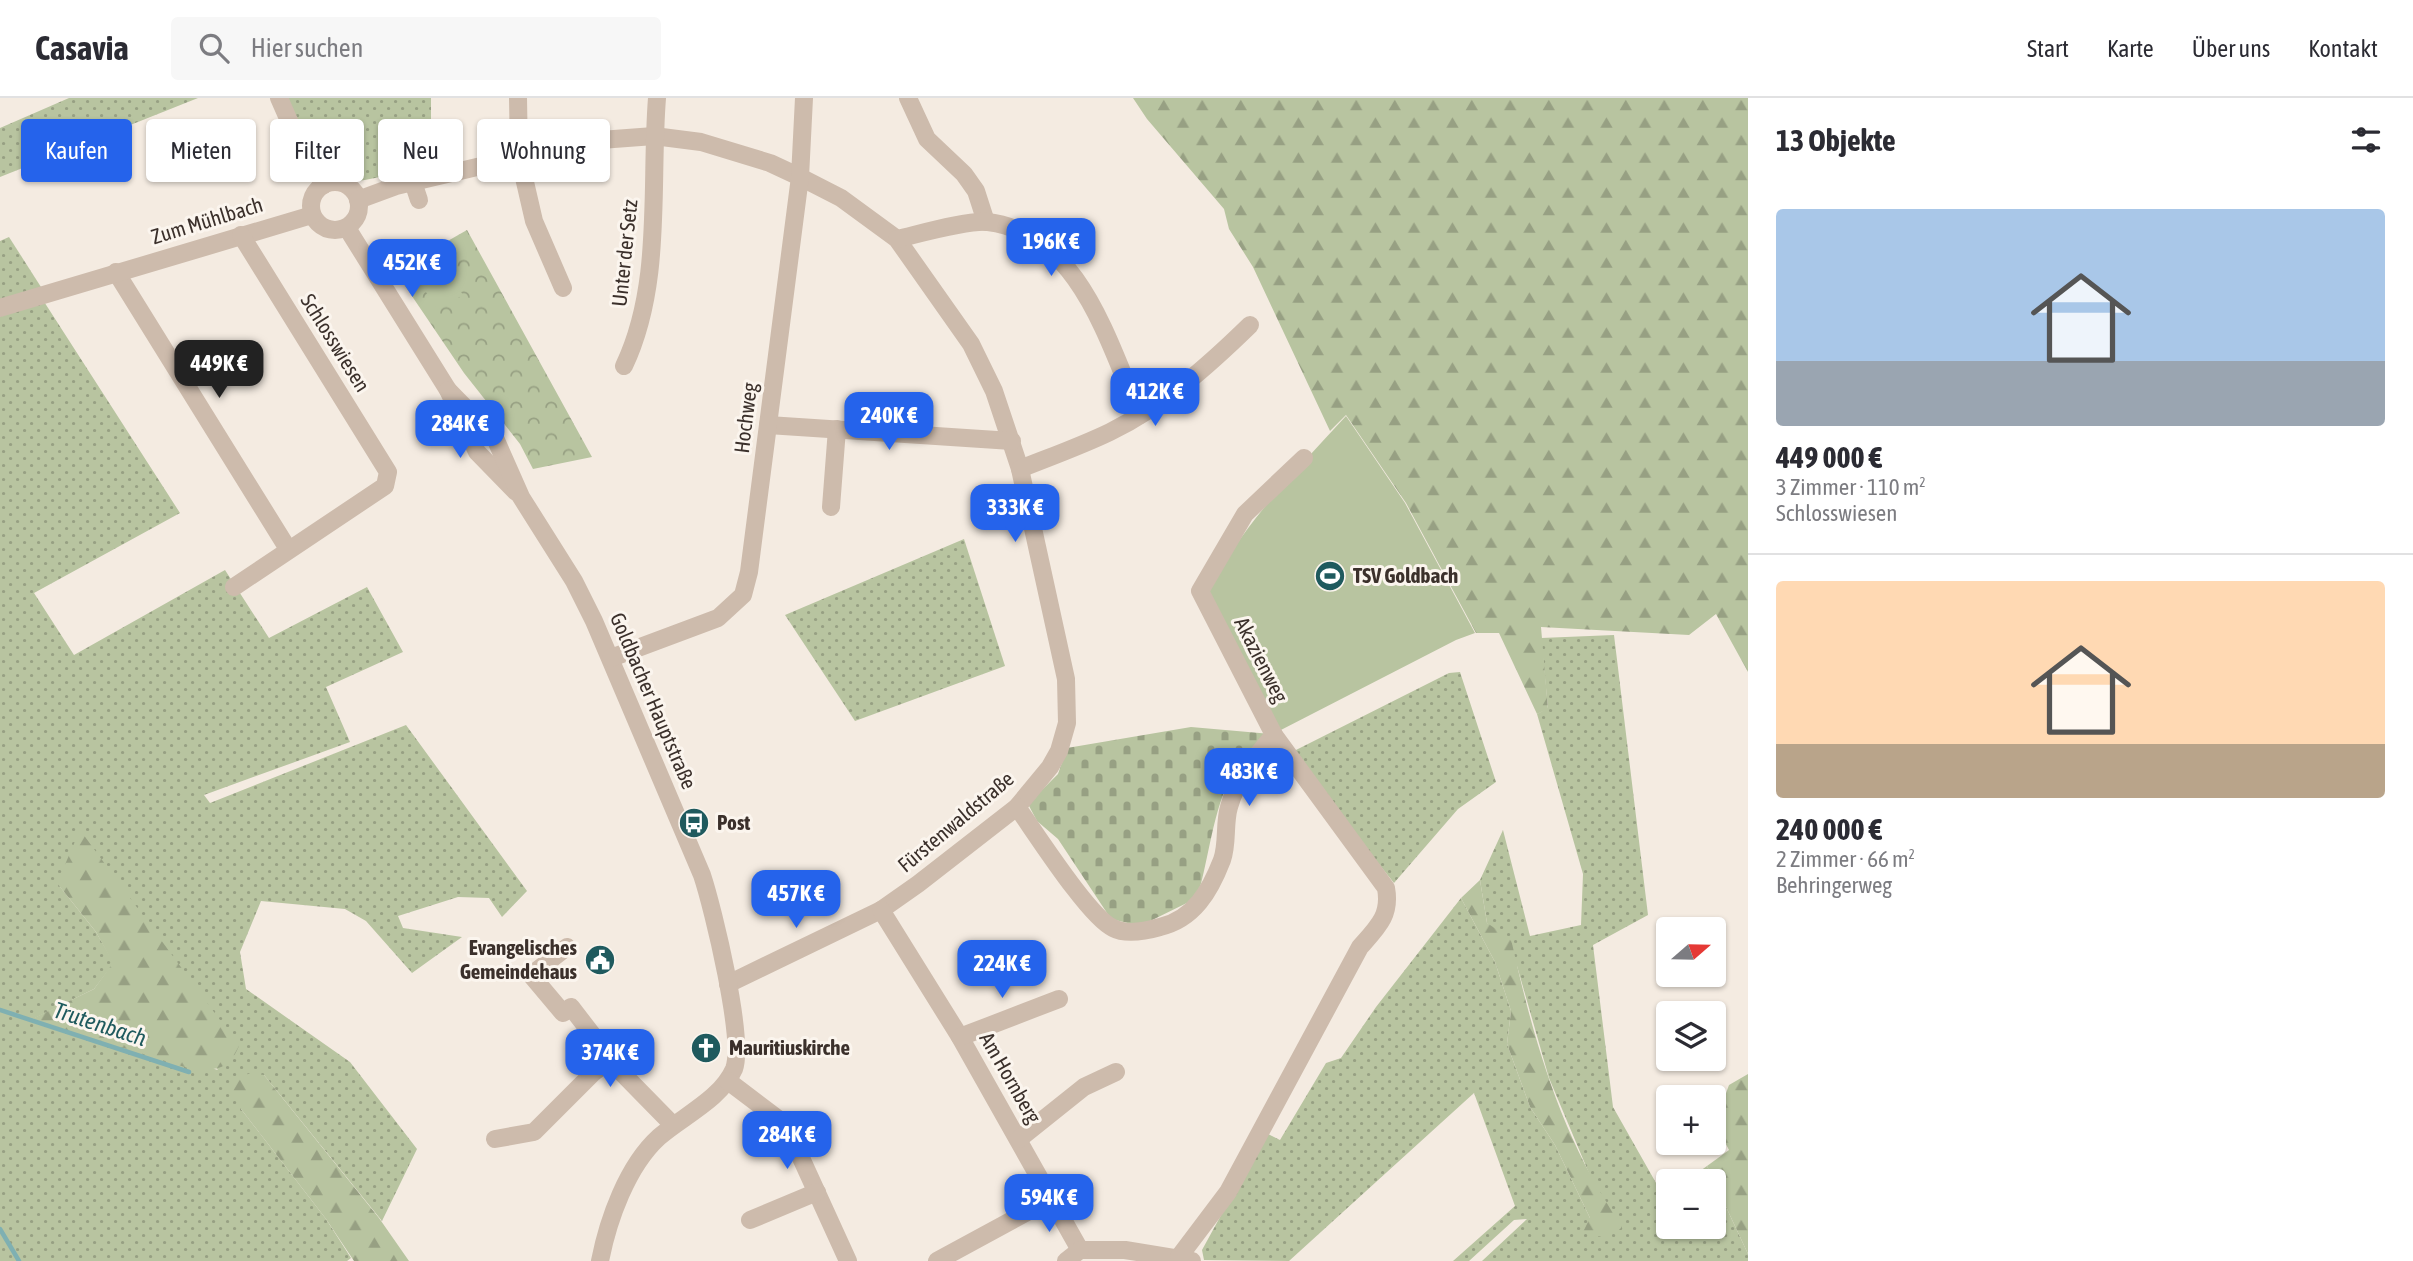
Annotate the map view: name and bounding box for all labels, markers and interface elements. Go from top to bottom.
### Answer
search box [171,17,661,80]
text: Casavia [35,29,129,67]
icon: search [195,29,233,67]
text: Hier suchen [251,33,363,63]
text: Start [2027,35,2069,62]
text: Karte [2107,35,2154,62]
text: Über uns [2192,35,2270,62]
text: Kontakt [2308,35,2378,62]
chip: Kaufen [21,119,132,182]
chip: Mieten [146,119,256,182]
chip: Filter [270,119,364,182]
chip: Neu [378,119,463,182]
chip: Wohnung [477,119,610,182]
icon: filters [2347,121,2385,159]
text: 13 Objekte [1776,123,1896,157]
street label: Zum Mühlbach [148,192,265,248]
street label: Unter der Setz [606,198,642,308]
pin: 196K € [994,218,1108,278]
text: 196K € [1022,228,1080,254]
pin: 452K € [355,240,469,299]
text: 452K € [383,249,441,275]
icon: home [2018,255,2144,381]
street label: Schlosswiesen [296,289,375,396]
pin: 449K € [162,341,276,400]
text: 449K € [190,350,248,376]
pin: 412K € [1098,368,1212,428]
text: 412K € [1126,378,1184,404]
street label: Hochweg [729,381,761,455]
pin: 240K € [832,392,946,452]
pin: 284K € [403,400,517,460]
text: 240K € [860,402,918,428]
text: 284K € [431,410,489,436]
text: 449 000 € [1776,440,1882,474]
text: 3 Zimmer · 110 m² [1776,474,1926,500]
pin: 333K € [958,484,1072,544]
text: 333K € [986,494,1044,520]
text: Schlosswiesen [1776,500,1897,526]
sports icon: TSV Goldbach [1313,559,1347,593]
place label: TSV Goldbach [1353,563,1458,587]
street label: Goldbacher Hauptstraße [606,609,702,792]
street label: Akazienweg [1230,613,1294,706]
icon: home [2018,627,2144,753]
pin: 483K € [1192,748,1306,808]
text: 483K € [1220,758,1278,784]
street label: Fürstenwaldstraße [893,766,1018,877]
bus stop icon: Post [677,806,711,840]
place label: Post [717,810,750,834]
text: 240 000 € [1776,812,1882,846]
text: 2 Zimmer · 66 m² [1776,846,1915,872]
pin: 457K € [739,870,853,930]
text: Behringerweg [1776,872,1892,898]
text: 457K € [767,880,825,906]
north arrow [1656,917,1726,987]
map controls [1656,917,1726,1239]
place label: Evangelisches Gemeindehaus [460,935,578,983]
pin: 224K € [945,940,1059,1000]
public building icon: Evangelisches Gemeindehaus [583,943,617,977]
text: 224K € [973,950,1031,976]
water label: Trutenbach [50,997,150,1051]
button: layers [1656,1001,1726,1071]
street label: Am Hornberg [975,1028,1046,1127]
pin: 374K € [553,1030,667,1089]
church icon: Mauritiuskirche [689,1031,723,1065]
place label: Mauritiuskirche [729,1035,850,1059]
text: 374K € [581,1039,639,1065]
button: + [1656,1085,1726,1155]
pin: 284K € [730,1112,844,1171]
text: 284K € [758,1121,816,1147]
button: − [1656,1169,1726,1239]
pin: 594K € [992,1174,1106,1234]
text: 594K € [1020,1184,1078,1210]

